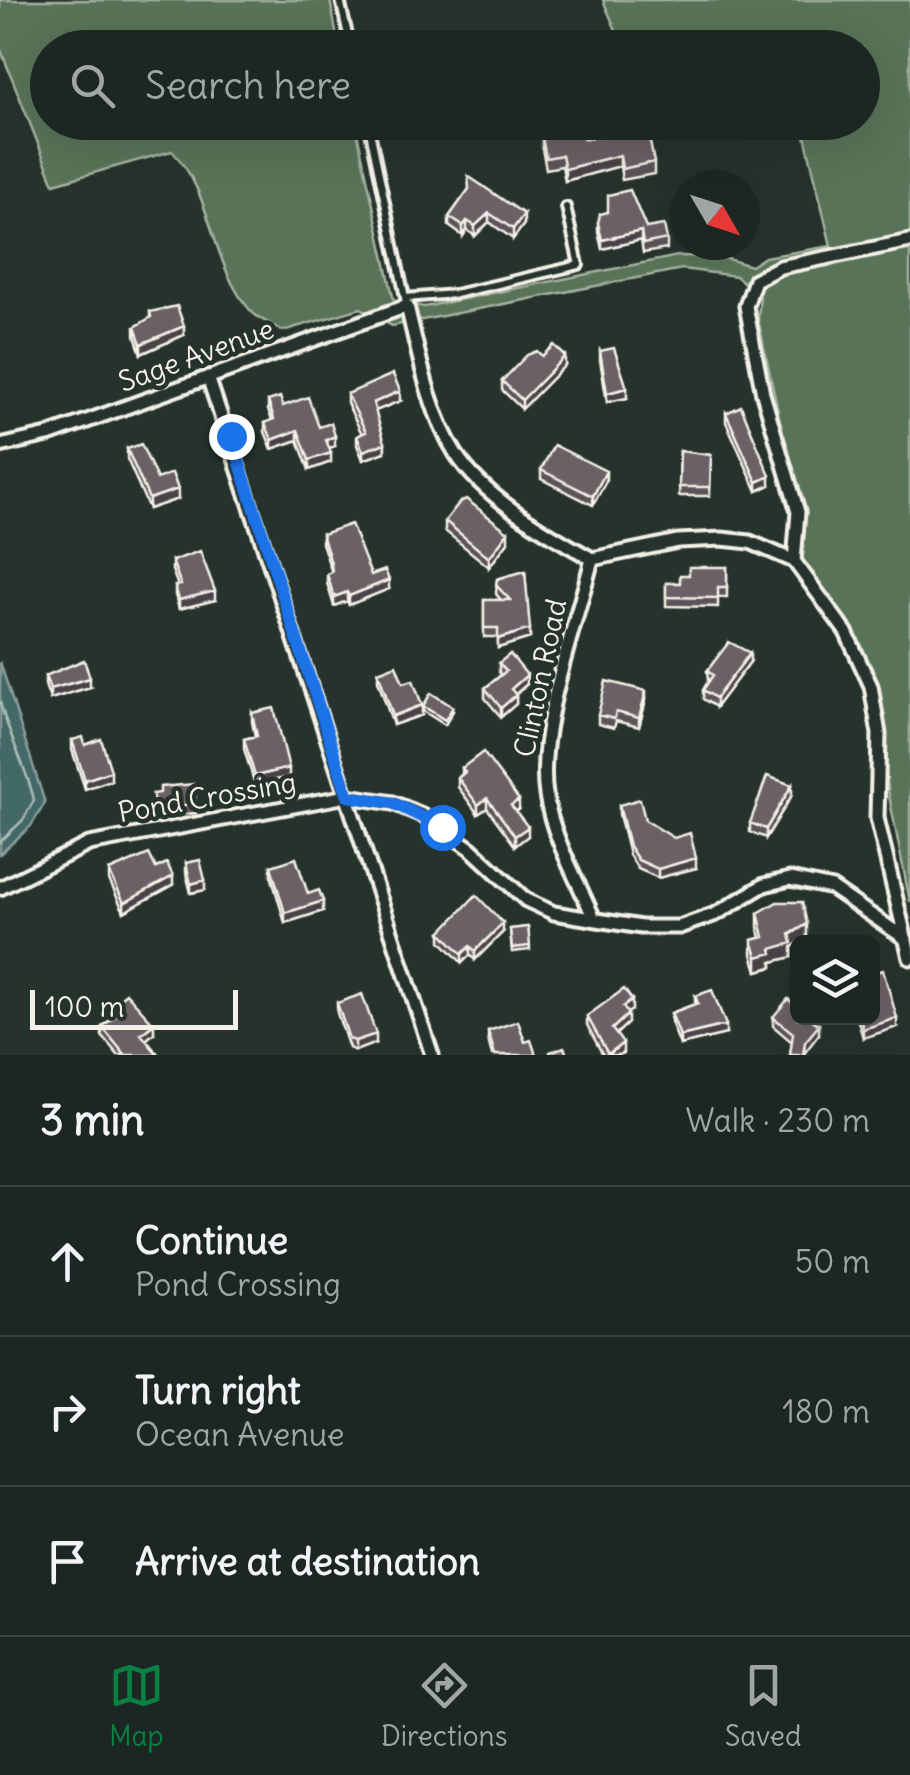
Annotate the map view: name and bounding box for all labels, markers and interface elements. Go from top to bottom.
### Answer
search box [30,30,880,140]
icon: search [65,58,120,113]
text: Search here [145,62,351,109]
north arrow [670,170,760,260]
street label: Sage Avenue [113,310,279,400]
route end [209,414,255,460]
street label: Clinton Road [506,596,574,760]
street label: Pond Crossing [115,764,299,830]
route start [420,805,466,851]
map controls [790,935,880,1025]
button: layers [790,935,880,1025]
scale bar [30,985,238,1030]
text: 100 m [45,989,124,1025]
text: 3 min [40,1094,144,1146]
text: Walk · 230 m [685,1100,870,1141]
text: Continue [135,1217,288,1264]
icon: ahead [40,1234,95,1289]
text: 50 m [795,1241,870,1282]
text: Pond Crossing [135,1264,341,1305]
text: Turn right [135,1367,301,1414]
icon: right [40,1384,95,1439]
text: 180 m [782,1391,870,1432]
text: Ocean Avenue [135,1414,344,1455]
icon: arrive [40,1534,95,1589]
text: Arrive at destination [135,1538,480,1585]
tab: Map [109,1658,164,1754]
tab: Directions [381,1658,507,1754]
tab: Saved [725,1658,801,1754]

